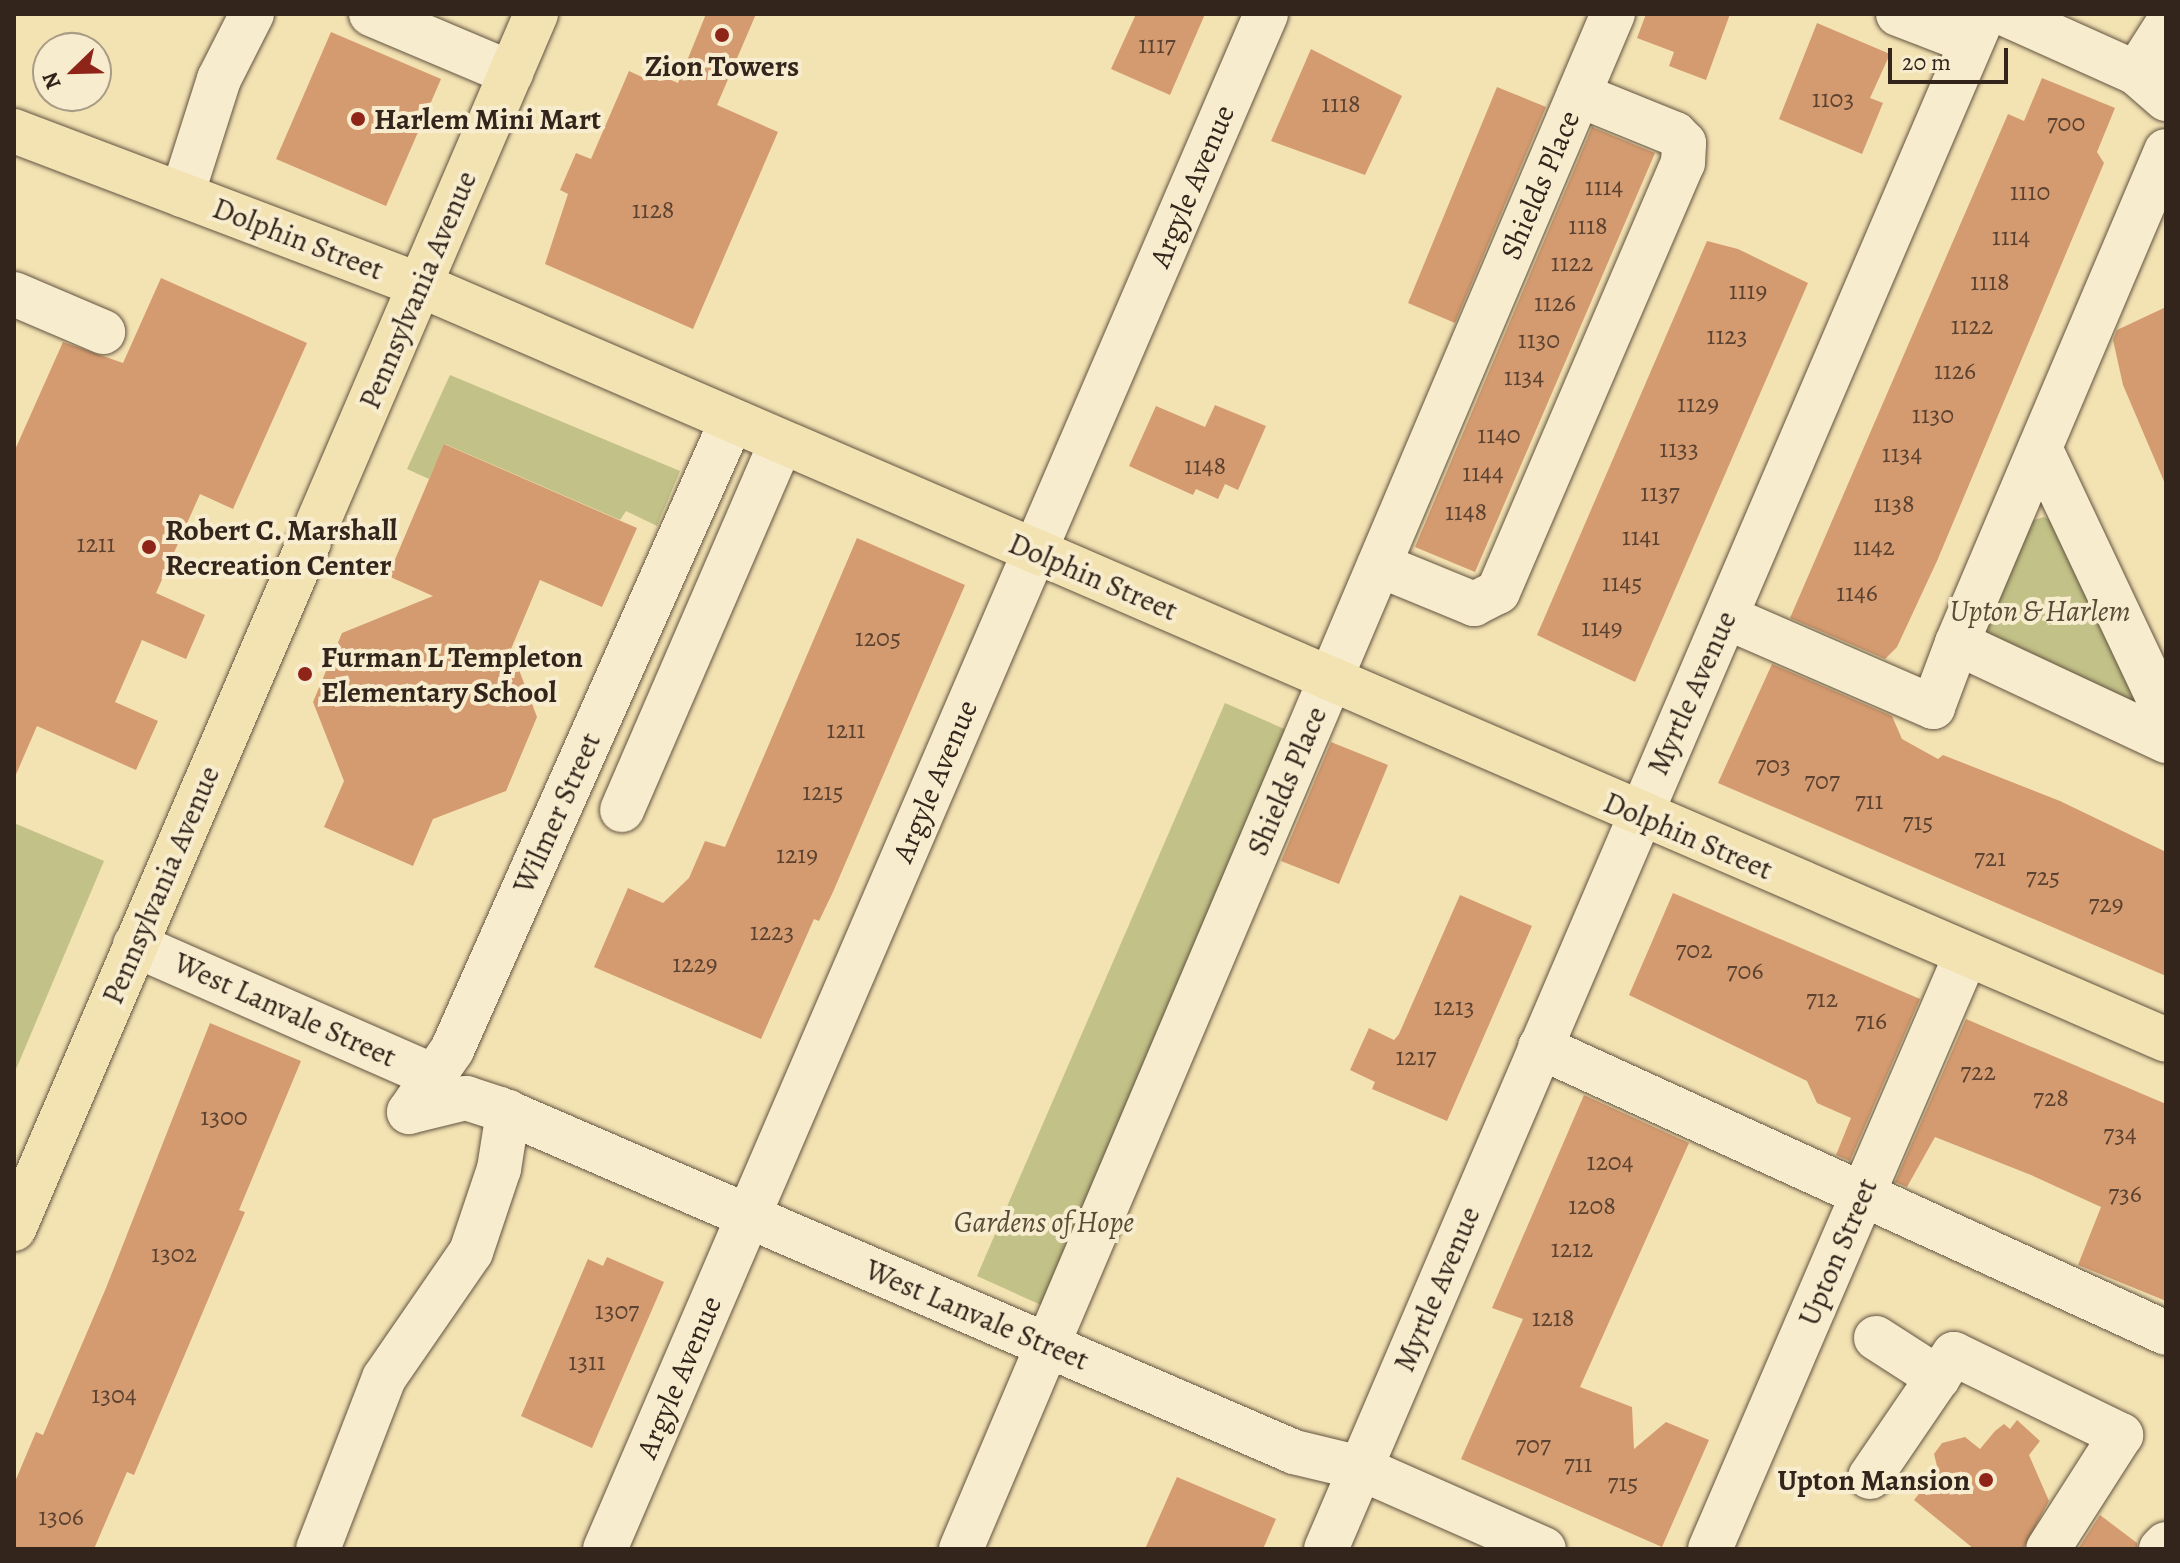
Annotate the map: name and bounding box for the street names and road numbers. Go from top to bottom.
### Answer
street label: Argyle Avenue [1142,99,1242,273]
street label: Shields Place [1492,105,1588,265]
street label: Pennsylvania Avenue [352,165,484,415]
street label: Dolphin Street [208,190,388,288]
street label: Dolphin Street [1003,525,1183,629]
street label: Myrtle Avenue [1640,605,1744,781]
street label: Argyle Avenue [885,694,985,868]
street label: Shields Place [1239,701,1335,861]
street label: Wilmer Street [506,727,608,899]
street label: Pennsylvania Avenue [95,760,227,1010]
street label: Dolphin Street [1598,784,1778,888]
street label: West Lanvale Street [168,945,402,1075]
street label: Upton Street [1791,1173,1885,1331]
street label: Myrtle Avenue [1386,1201,1488,1377]
street label: West Lanvale Street [860,1252,1094,1378]
street label: Argyle Avenue [629,1290,729,1464]

